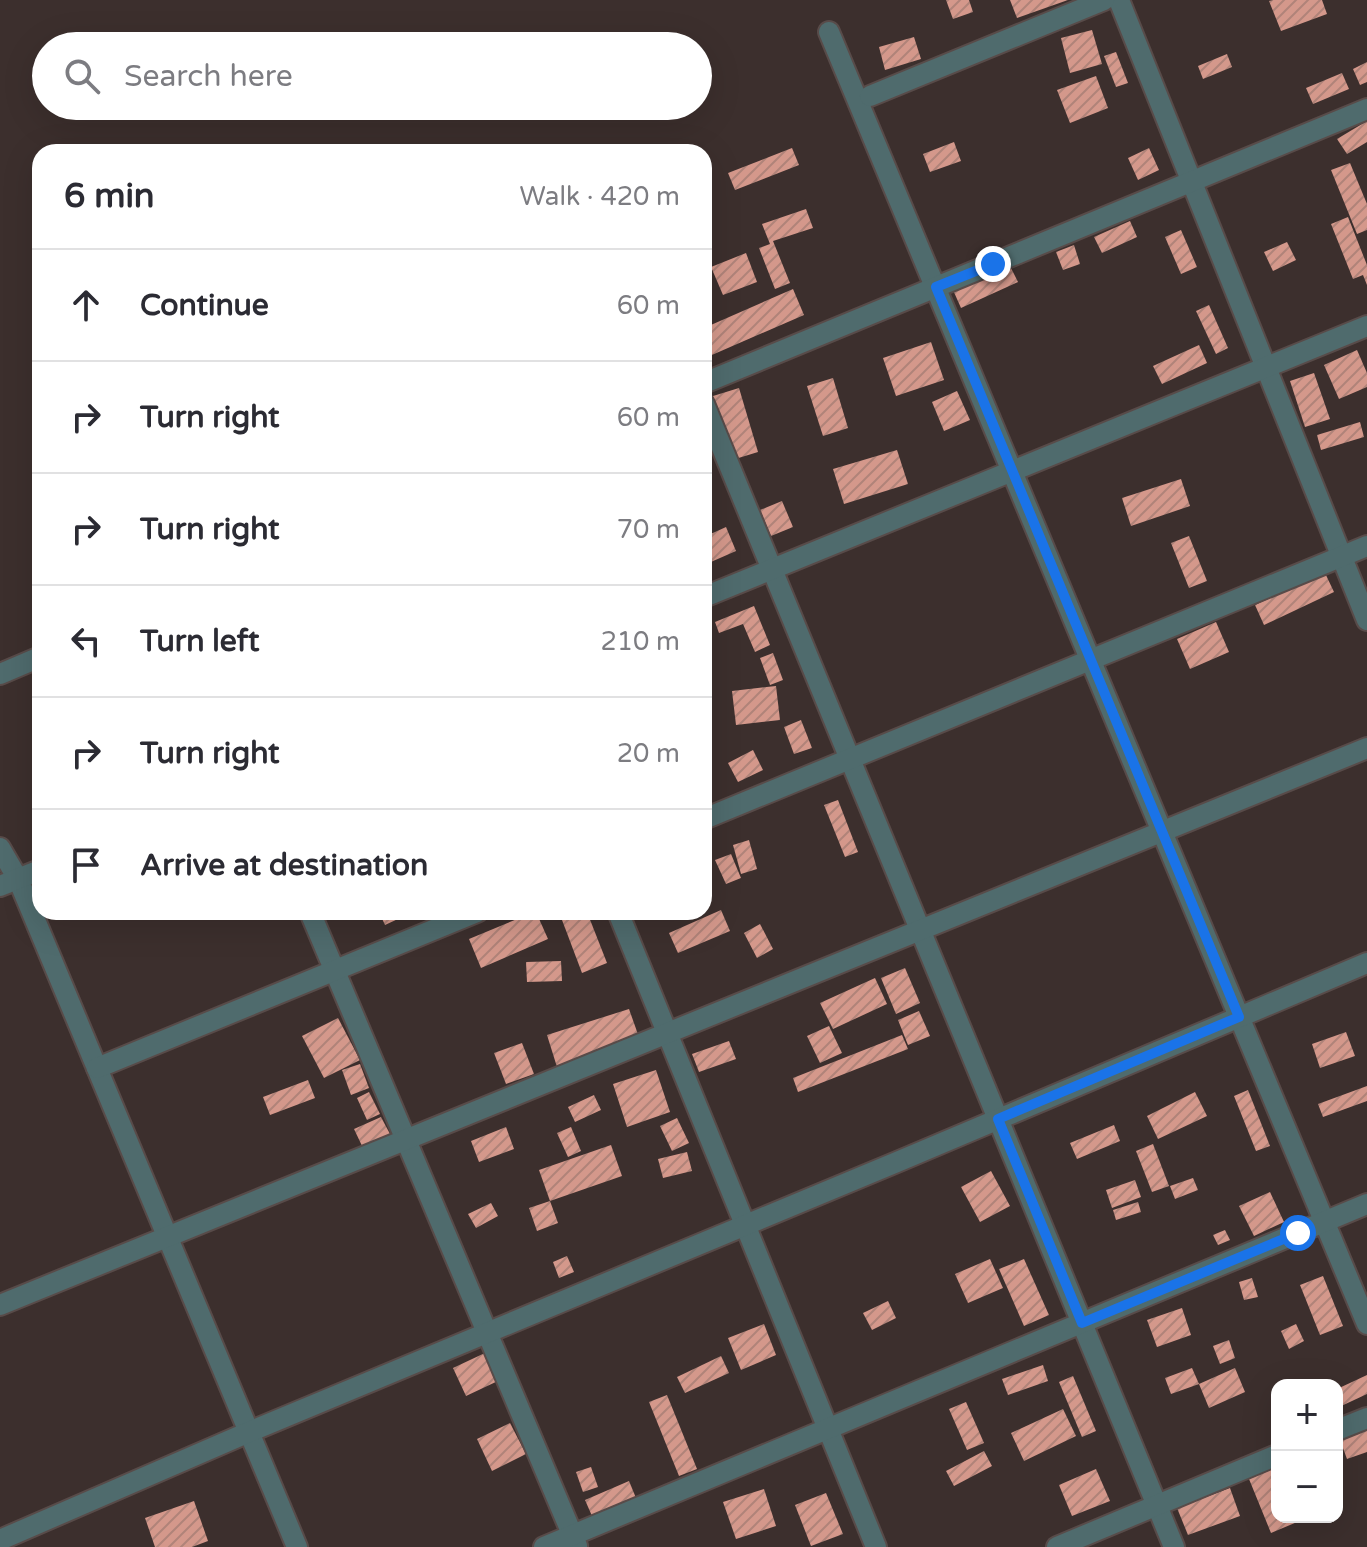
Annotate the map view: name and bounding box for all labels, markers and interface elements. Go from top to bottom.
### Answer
search box [32,32,712,120]
icon: search [60,54,104,98]
text: Search here [124,58,293,95]
text: 6 min [64,176,155,217]
text: Walk · 420 m [520,181,680,212]
route end [975,246,1011,282]
icon: ahead [64,283,108,327]
text: Continue [140,287,269,324]
text: 60 m [617,290,680,321]
icon: right [64,395,108,439]
text: Turn right [140,399,280,436]
text: 60 m [617,402,680,433]
icon: right [64,507,108,551]
text: Turn right [140,511,280,548]
text: 70 m [617,514,680,545]
icon: left [64,619,108,663]
text: Turn left [140,623,259,660]
text: 210 m [600,626,680,657]
icon: right [64,731,108,775]
text: Turn right [140,735,280,772]
text: 20 m [617,738,680,769]
icon: arrive [64,843,108,887]
text: Arrive at destination [140,847,428,884]
route start [1280,1215,1316,1251]
map controls [1271,1379,1343,1523]
button: + [1271,1379,1343,1451]
button: − [1271,1451,1343,1523]

